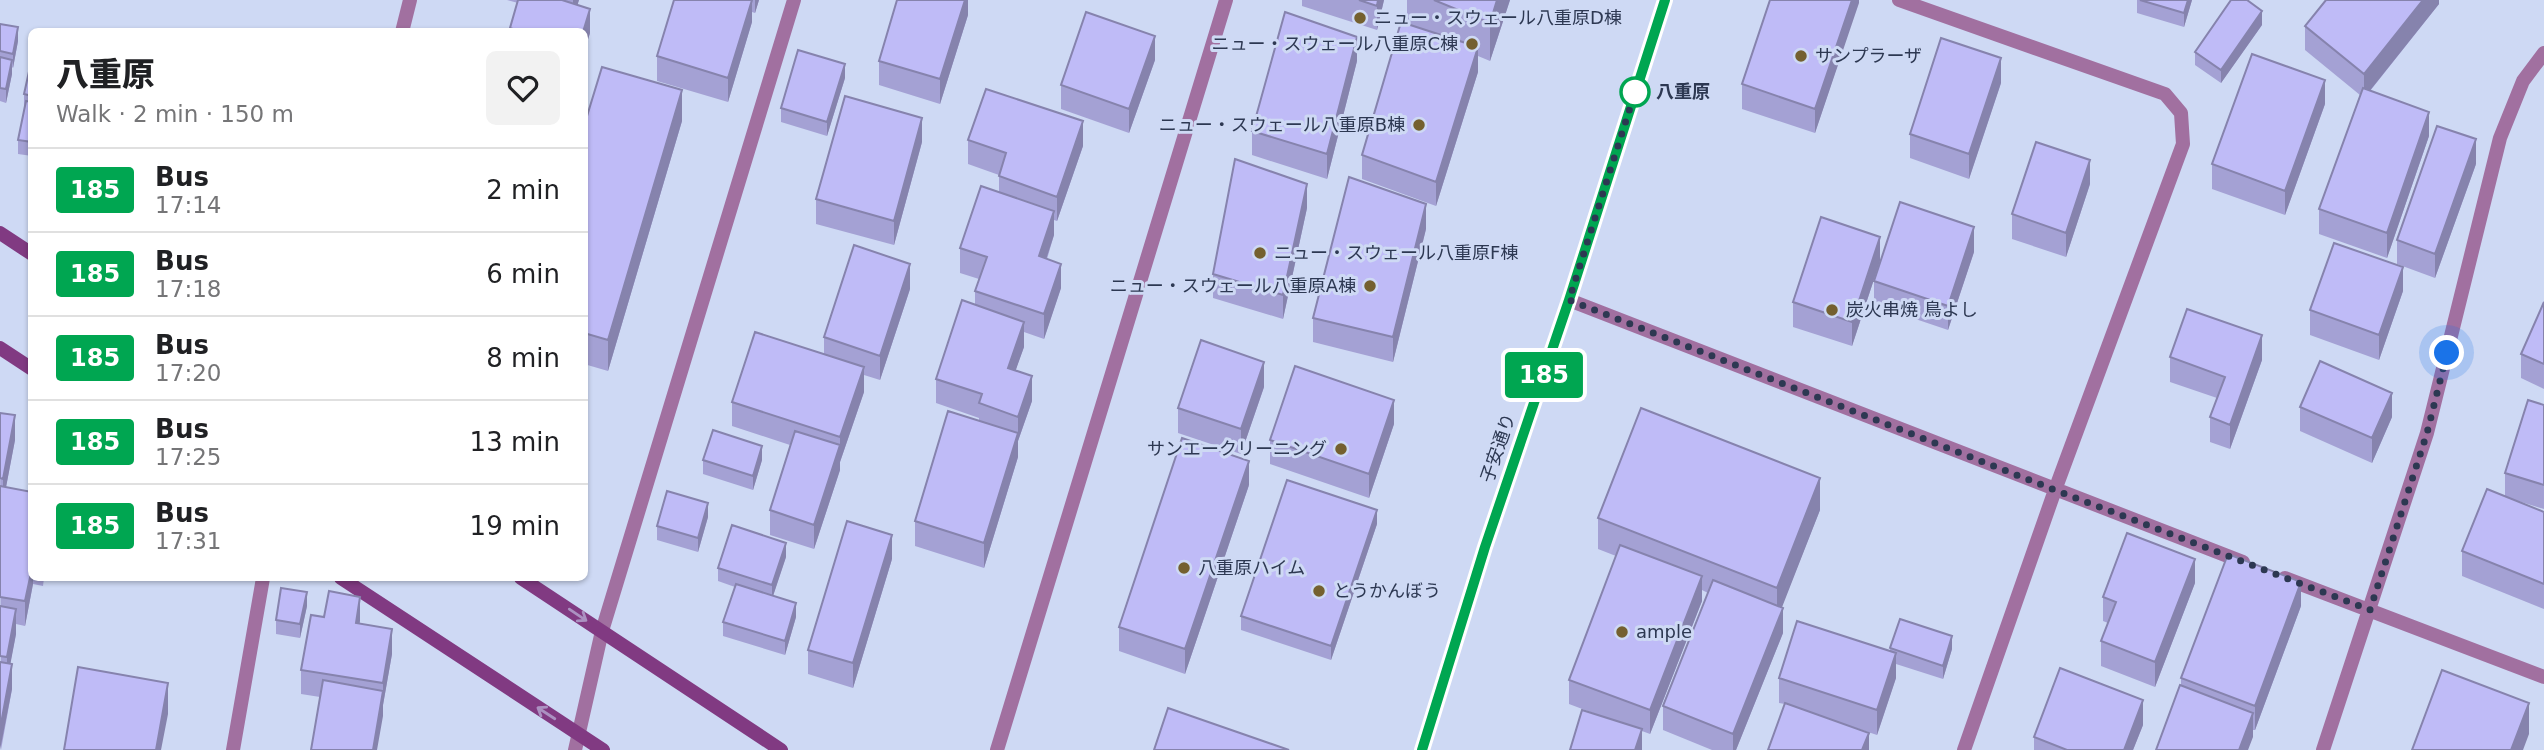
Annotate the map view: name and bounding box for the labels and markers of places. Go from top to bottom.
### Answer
place label: ニュー・スウェール八重原D棟 [1374,7,1622,28]
marker: ニュー・スウェール八重原D棟 [1352,10,1368,26]
place label: ニュー・スウェール八重原C棟 [1211,33,1458,54]
marker: ニュー・スウェール八重原C棟 [1464,36,1480,52]
place label: サンプラーザ [1815,45,1922,66]
marker: サンプラーザ [1793,48,1809,64]
marker: 八重原 [1620,77,1650,107]
place label: 八重原 [1656,81,1710,102]
place label: ニュー・スウェール八重原B棟 [1159,114,1405,135]
marker: ニュー・スウェール八重原B棟 [1411,117,1427,133]
place label: ニュー・スウェール八重原F棟 [1274,242,1518,263]
marker: ニュー・スウェール八重原F棟 [1252,245,1268,261]
place label: ニュー・スウェール八重原A棟 [1110,275,1356,296]
marker: ニュー・スウェール八重原A棟 [1362,278,1378,294]
place label: 炭火串焼 鳥よし [1846,299,1978,320]
marker: 炭火串焼 鳥よし [1824,302,1840,318]
place label: サンエークリーニング [1147,438,1327,459]
marker: サンエークリーニング [1333,441,1349,457]
place label: 八重原ハイム [1198,557,1305,578]
marker: 八重原ハイム [1176,560,1192,576]
place label: とうかんぼう [1333,580,1441,601]
marker: とうかんぼう [1311,583,1327,599]
place label: ample [1636,621,1692,642]
marker: ample [1614,624,1630,640]

